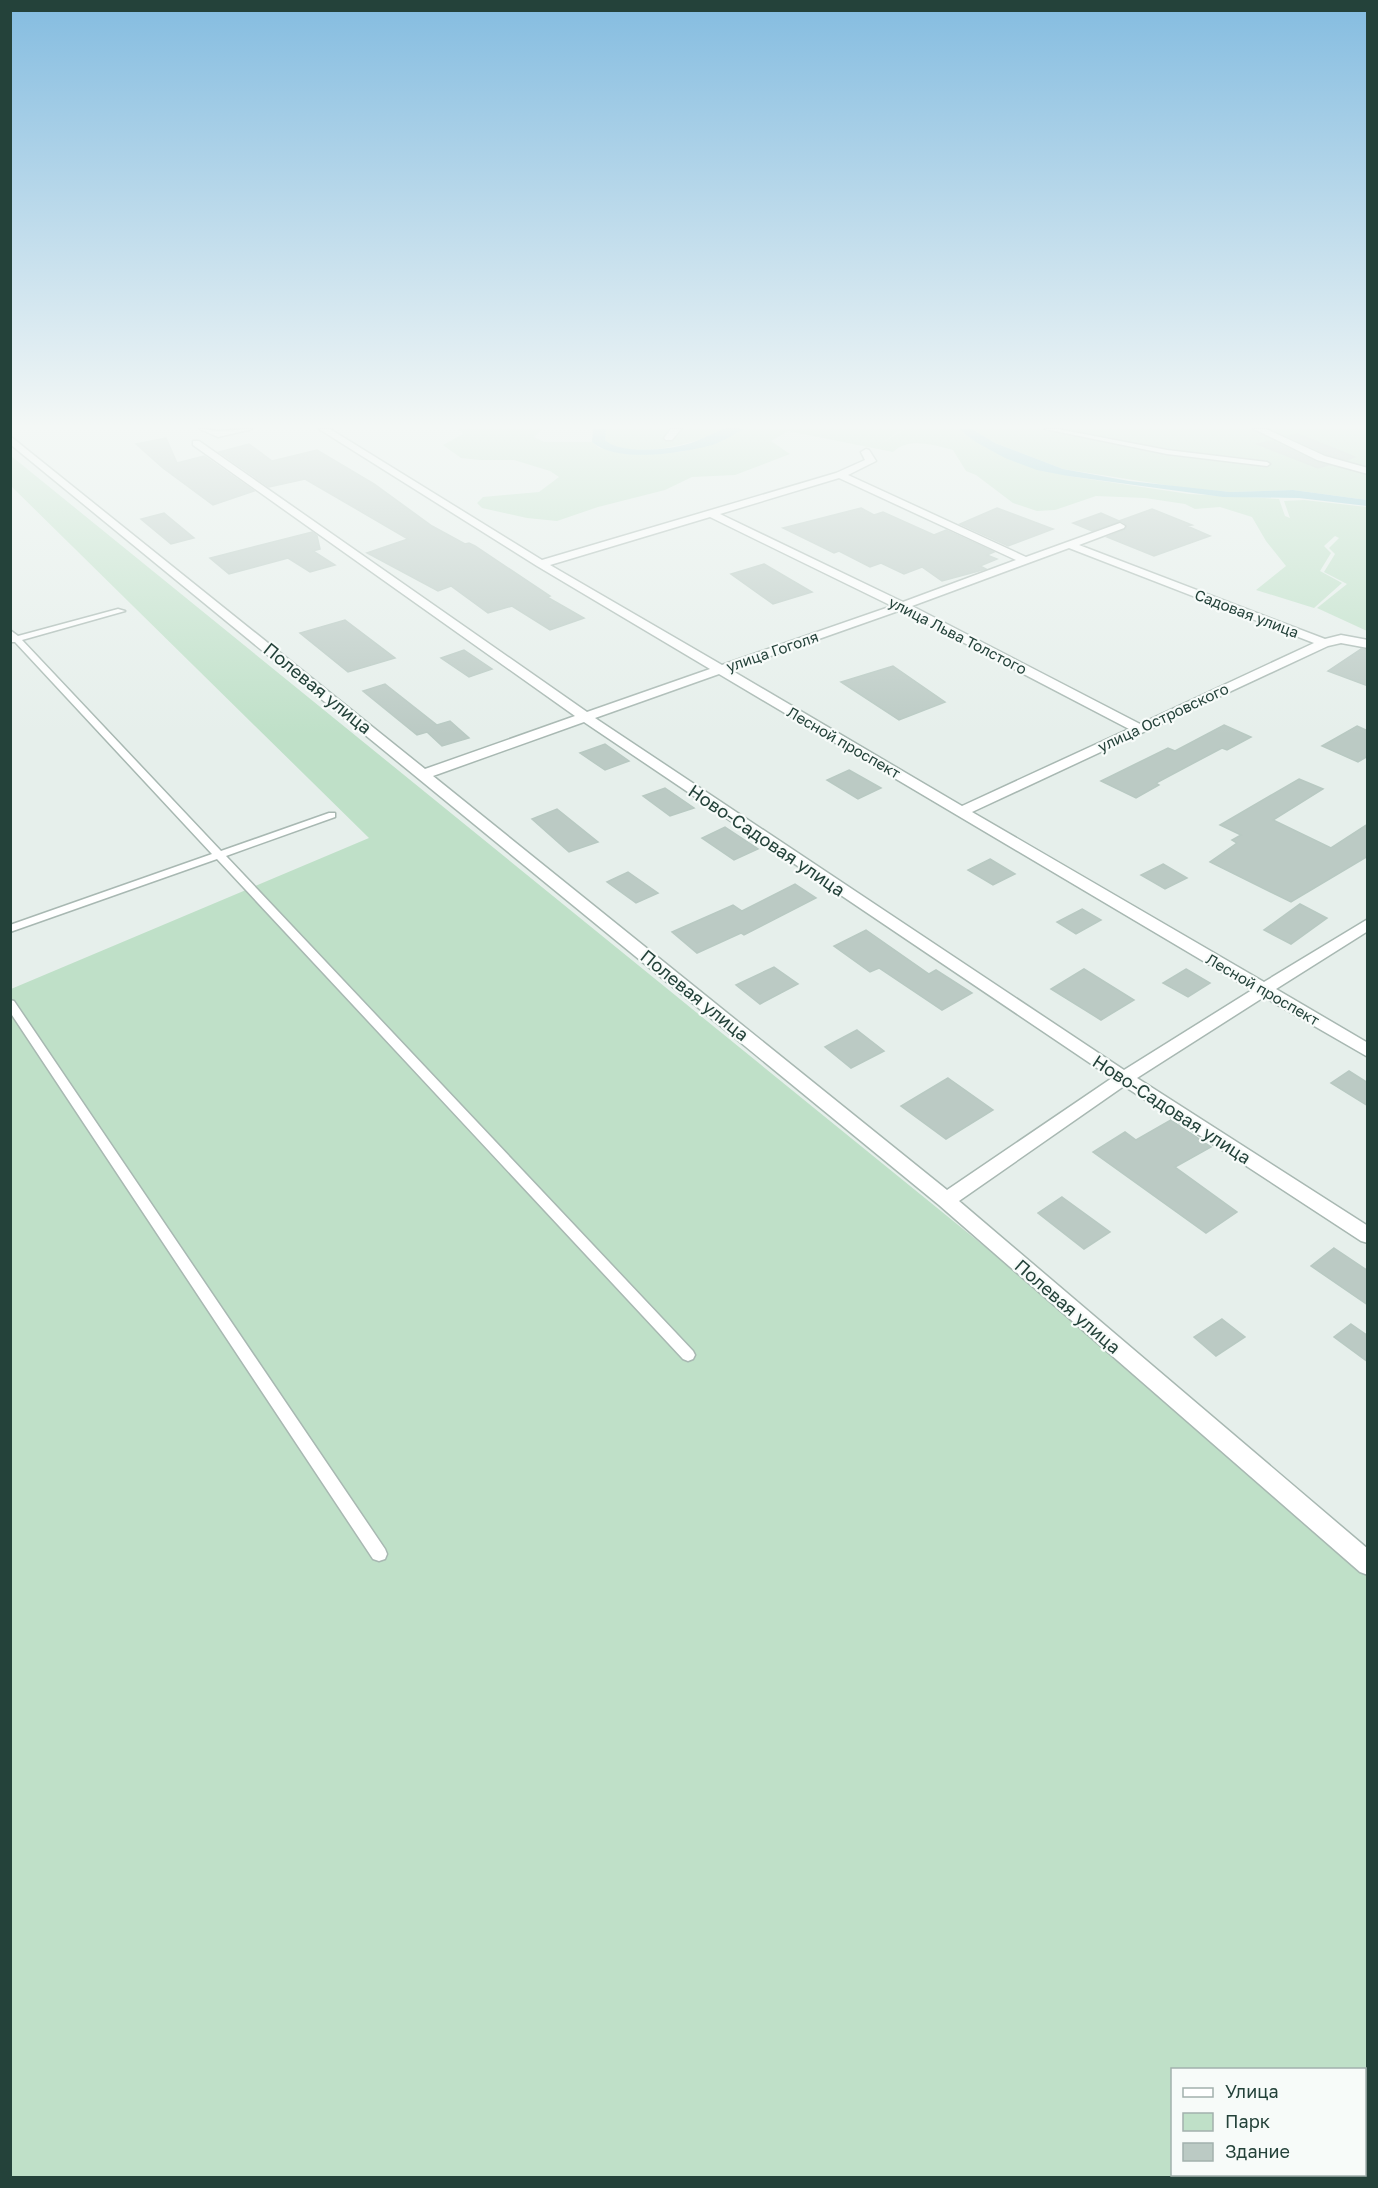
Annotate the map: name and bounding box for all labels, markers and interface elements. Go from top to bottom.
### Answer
street label: Садовая улица [1192,585,1302,641]
street label: улица Льва Толстого [886,592,1030,678]
street label: улица Гоголя [724,627,820,675]
street label: Полевая улица [259,638,377,738]
street label: улица Островского [1095,679,1231,755]
street label: Лесной проспект [784,702,904,782]
street label: Ново-Садовая улица [684,779,850,901]
street label: Полевая улица [636,945,754,1045]
street label: Лесной проспект [1203,949,1323,1029]
street label: Ново-Садовая улица [1089,1050,1255,1168]
street label: Полевая улица [1011,1254,1125,1358]
legend [1171,2068,1366,2176]
text: Улица [1225,2080,1279,2102]
text: Парк [1225,2110,1270,2132]
text: Здание [1225,2140,1290,2162]

